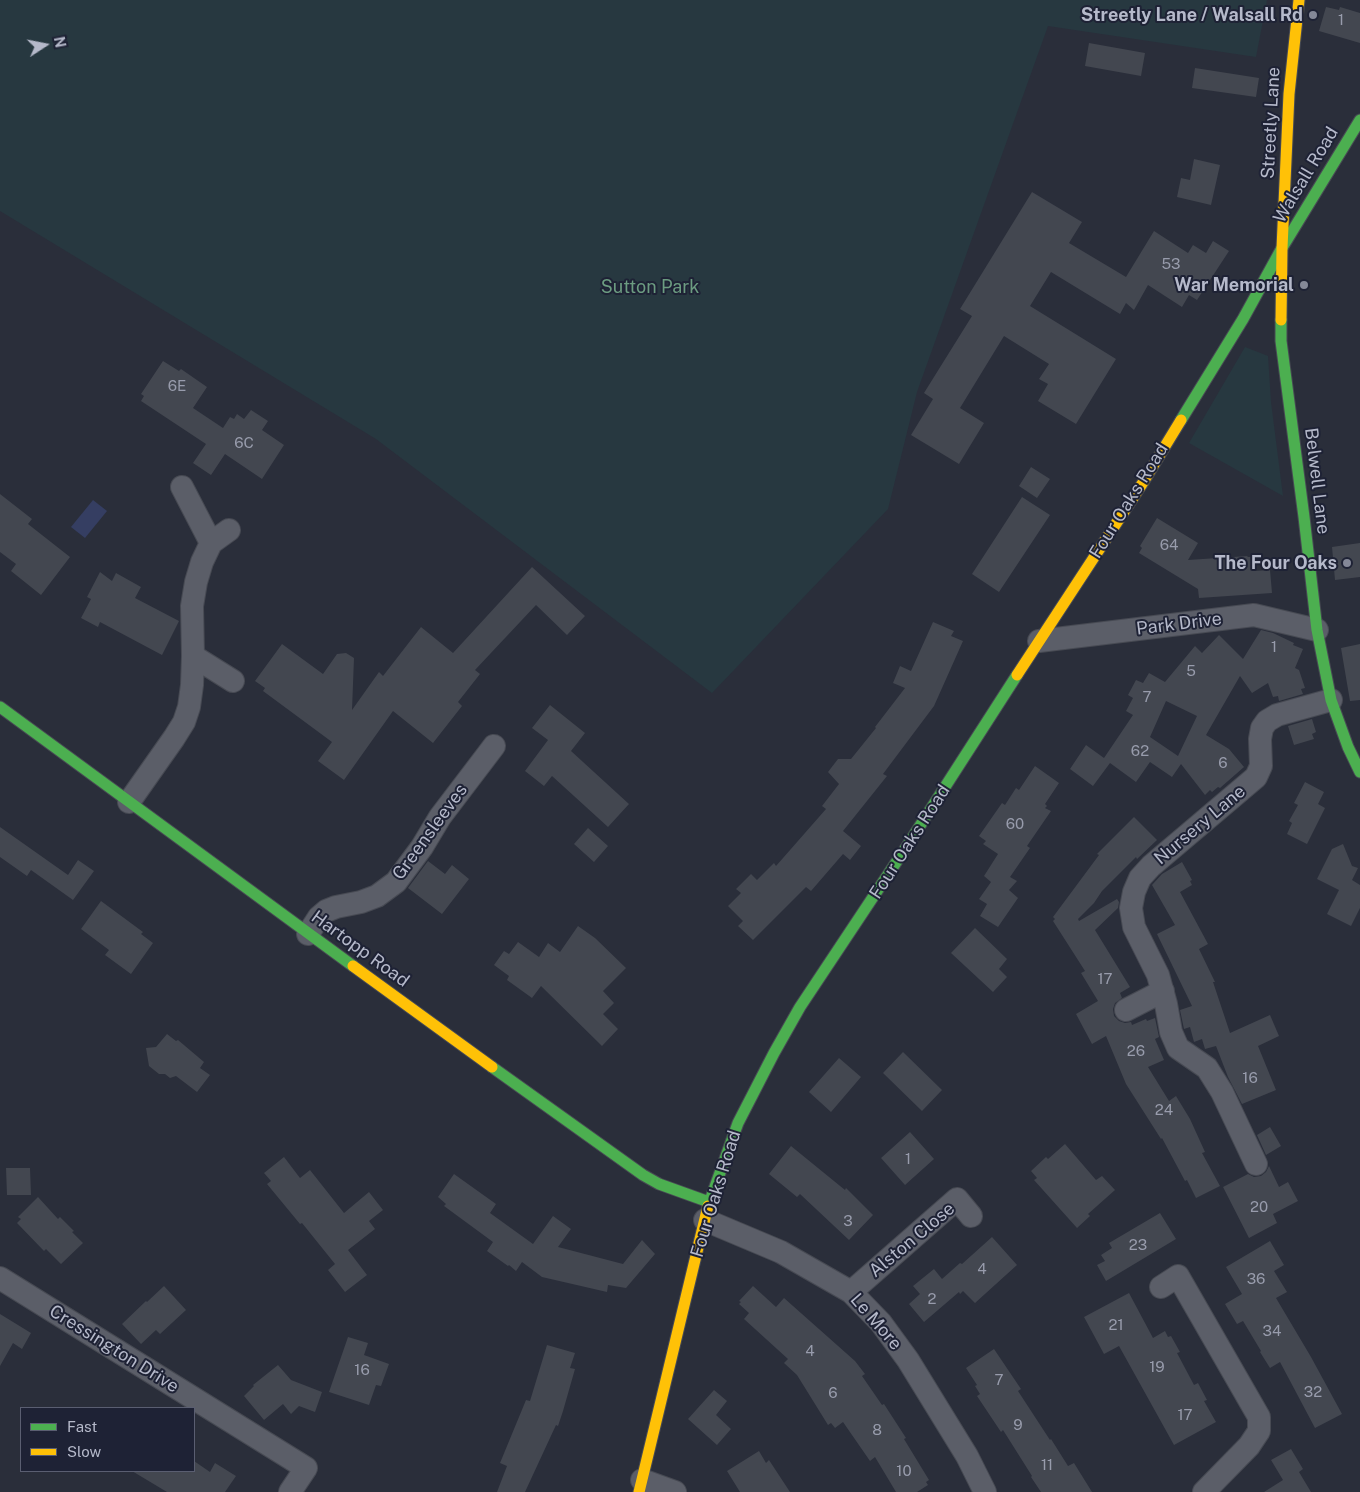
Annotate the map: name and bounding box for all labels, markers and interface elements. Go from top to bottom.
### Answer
place label: Streetly Lane / Walsall Rd [1081,4,1303,26]
marker: Streetly Lane / Walsall Rd [1307,9,1319,21]
house number: 1 [1338,11,1344,29]
north arrow [20,20,70,70]
text: N [51,35,69,49]
street label: Streetly Lane [1257,66,1285,180]
street label: Walsall Road [1269,123,1343,227]
house number: 53 [1161,255,1181,273]
place label: War Memorial [1174,274,1294,296]
park label: Sutton Park [601,276,699,298]
marker: War Memorial [1298,279,1310,291]
house number: 6E [168,377,186,395]
street label: Belwell Lane [1300,427,1334,535]
house number: 6C [234,434,254,452]
street label: Four Oaks Road [1085,440,1173,562]
house number: 64 [1160,536,1178,554]
place label: The Four Oaks [1215,552,1337,574]
marker: The Four Oaks [1341,557,1353,569]
street label: Park Drive [1135,608,1223,640]
house number: 1 [1271,638,1277,656]
house number: 5 [1186,662,1196,680]
house number: 7 [1142,688,1152,706]
house number: 62 [1131,742,1149,760]
house number: 6 [1218,754,1228,772]
street label: Greensleeves [388,780,472,884]
street label: Four Oaks Road [865,781,955,903]
street label: Nursery Lane [1150,781,1250,869]
house number: 60 [1006,815,1024,833]
street label: Hartopp Road [307,906,413,992]
house number: 17 [1097,970,1113,988]
house number: 26 [1127,1042,1145,1060]
house number: 16 [1242,1069,1258,1087]
house number: 24 [1155,1101,1173,1119]
street label: Four Oaks Road [686,1128,746,1260]
house number: 1 [905,1150,911,1168]
street label: Alston Close [865,1198,959,1282]
house number: 20 [1250,1198,1268,1216]
house number: 3 [843,1212,853,1230]
house number: 23 [1129,1236,1147,1254]
house number: 4 [977,1260,987,1278]
house number: 36 [1247,1270,1265,1288]
street label: Le More [846,1289,906,1355]
house number: 2 [928,1290,936,1308]
street label: Cressington Drive [45,1300,183,1398]
house number: 21 [1108,1316,1124,1334]
house number: 34 [1263,1322,1281,1340]
house number: 4 [805,1342,815,1360]
house number: 19 [1149,1358,1165,1376]
house number: 16 [354,1361,370,1379]
house number: 7 [994,1371,1004,1389]
house number: 32 [1304,1383,1322,1401]
house number: 6 [828,1384,838,1402]
house number: 17 [1177,1406,1193,1424]
legend [20,1407,195,1472]
house number: 9 [1013,1416,1023,1434]
text: Fast [67,1418,97,1435]
house number: 8 [872,1421,882,1439]
text: Slow [67,1443,101,1460]
house number: 11 [1041,1456,1053,1474]
house number: 10 [896,1462,912,1480]

